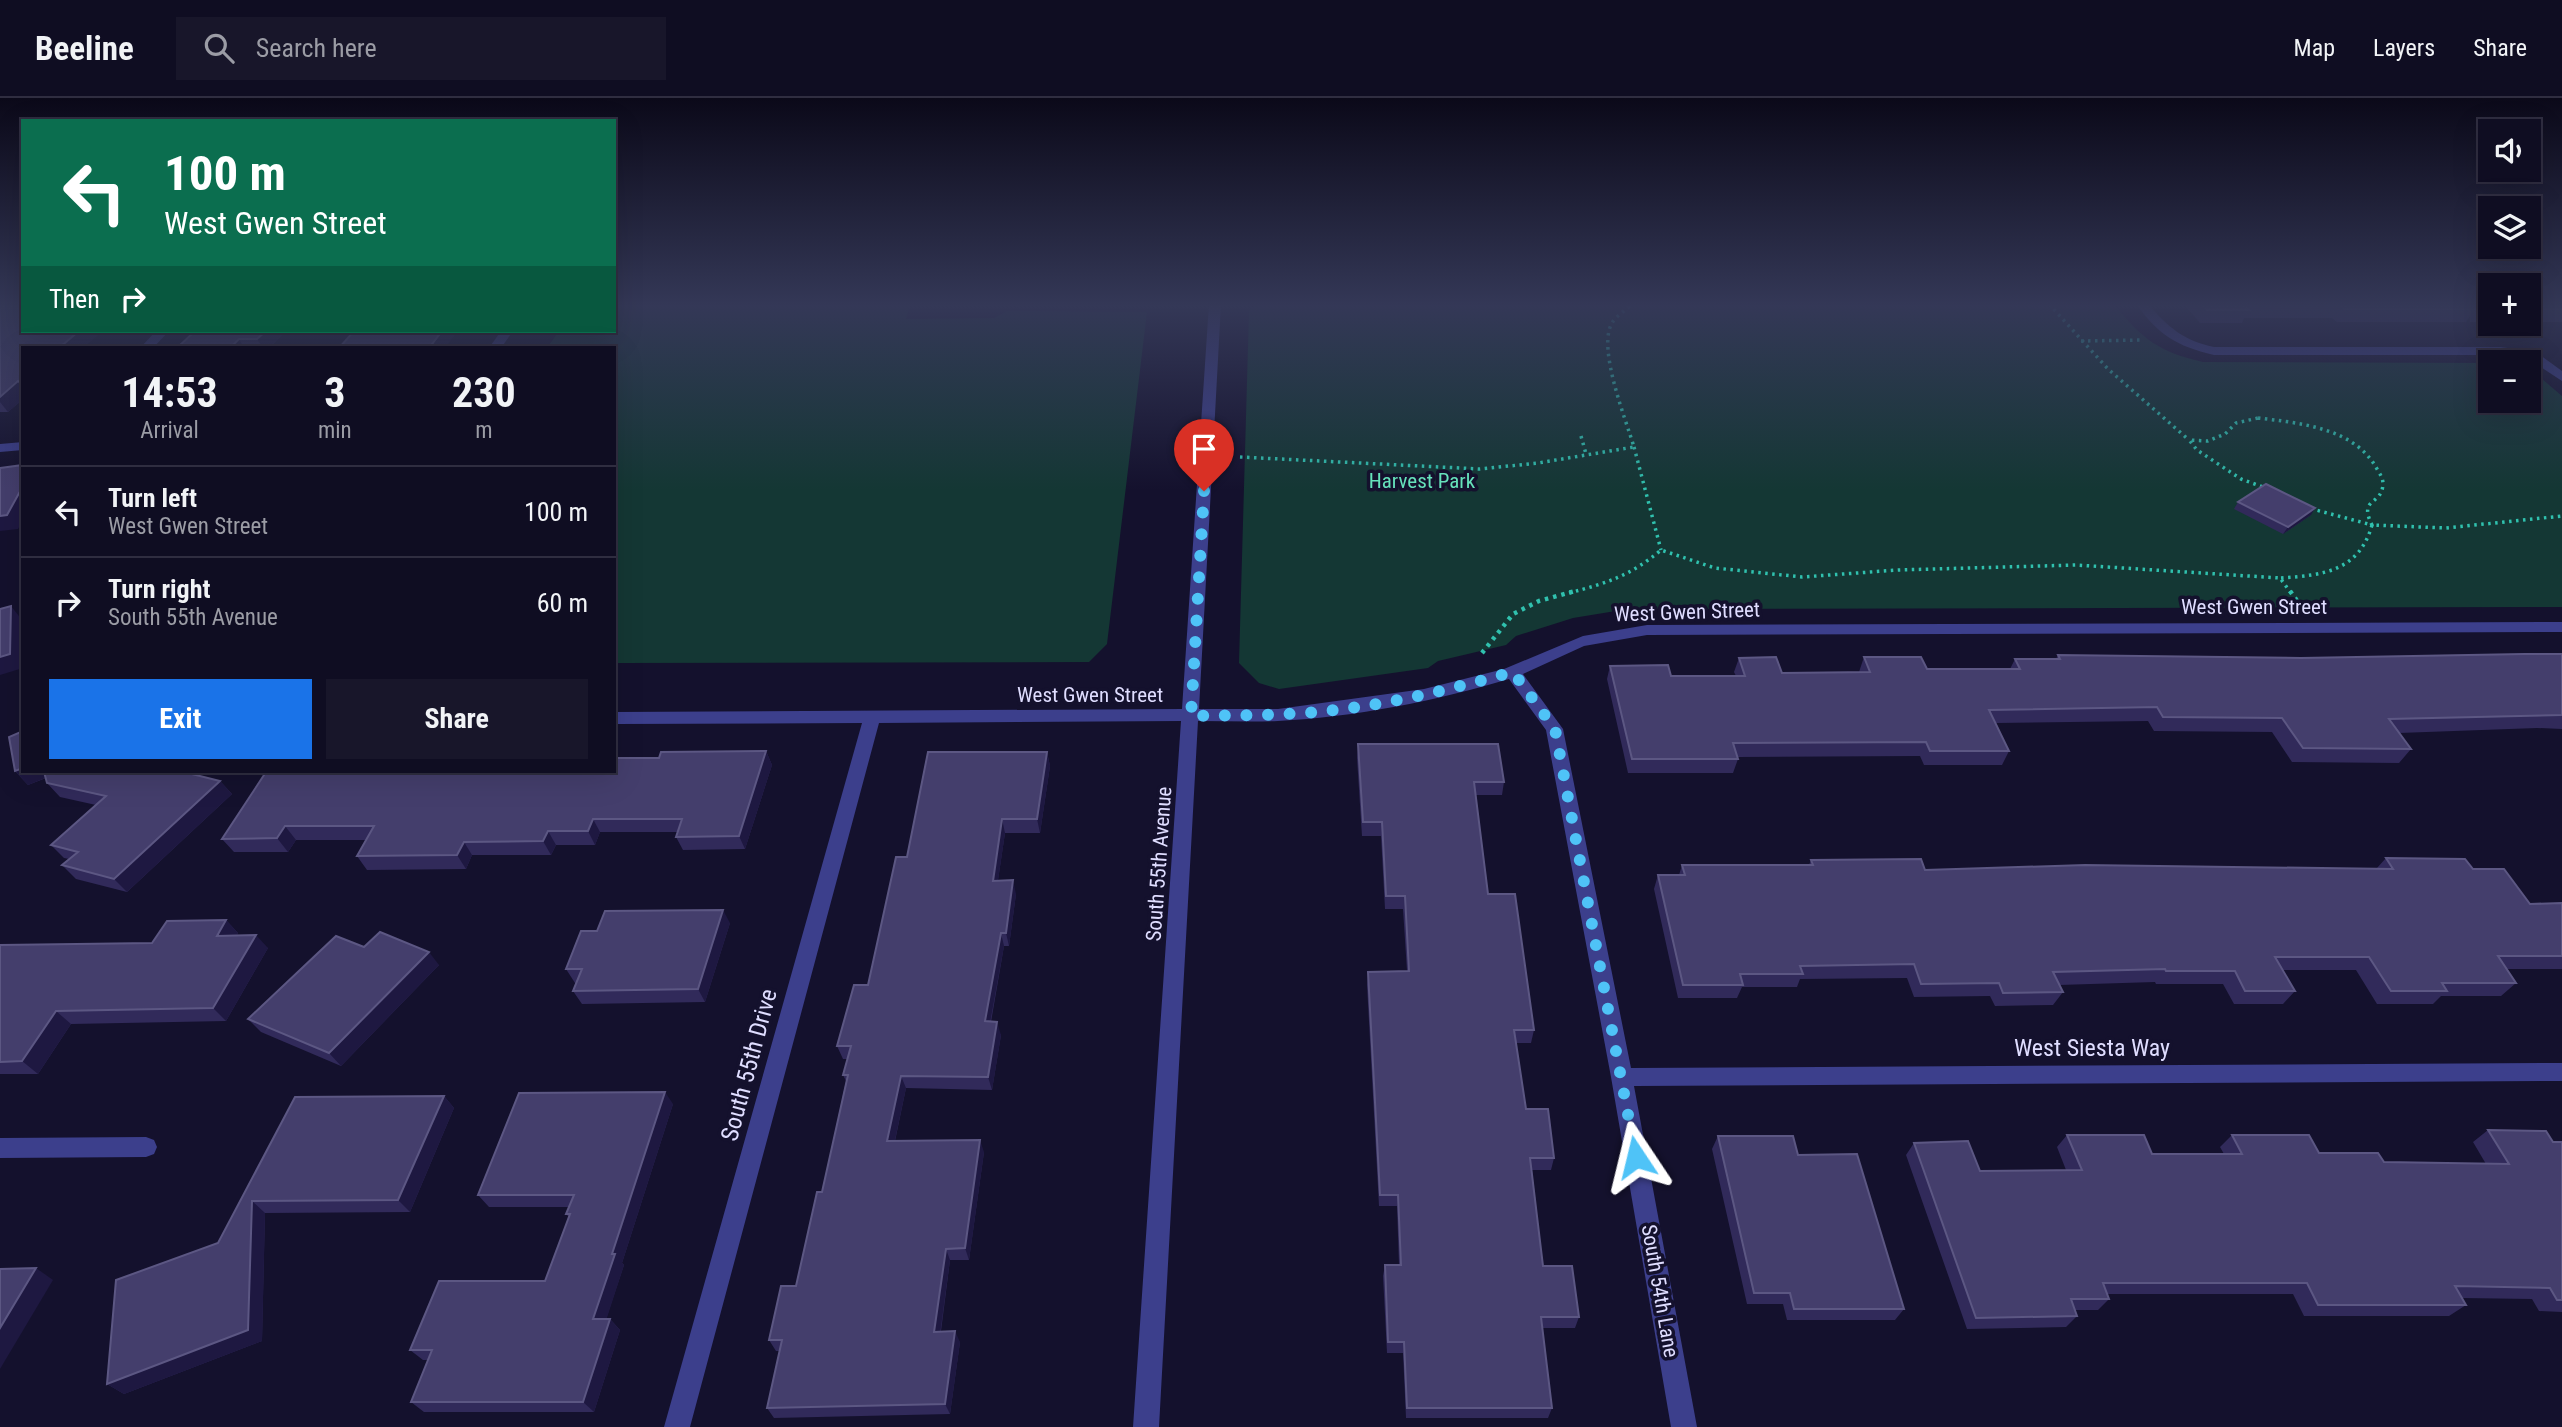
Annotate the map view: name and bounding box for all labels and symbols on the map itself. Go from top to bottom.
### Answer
pin [1174,419,1234,491]
park label: Harvest Park [1369,469,1476,493]
street label: West Gwen Street [2181,595,2327,619]
street label: West Gwen Street [1614,597,1760,627]
street label: West Gwen Street [1017,683,1163,707]
street label: South 55th Avenue [1142,786,1176,942]
street label: South 55th Drive [715,986,783,1144]
street label: West Siesta Way [2014,1034,2170,1062]
position arrow [1599,1120,1673,1194]
street label: South 54th Lane [1636,1223,1684,1360]

